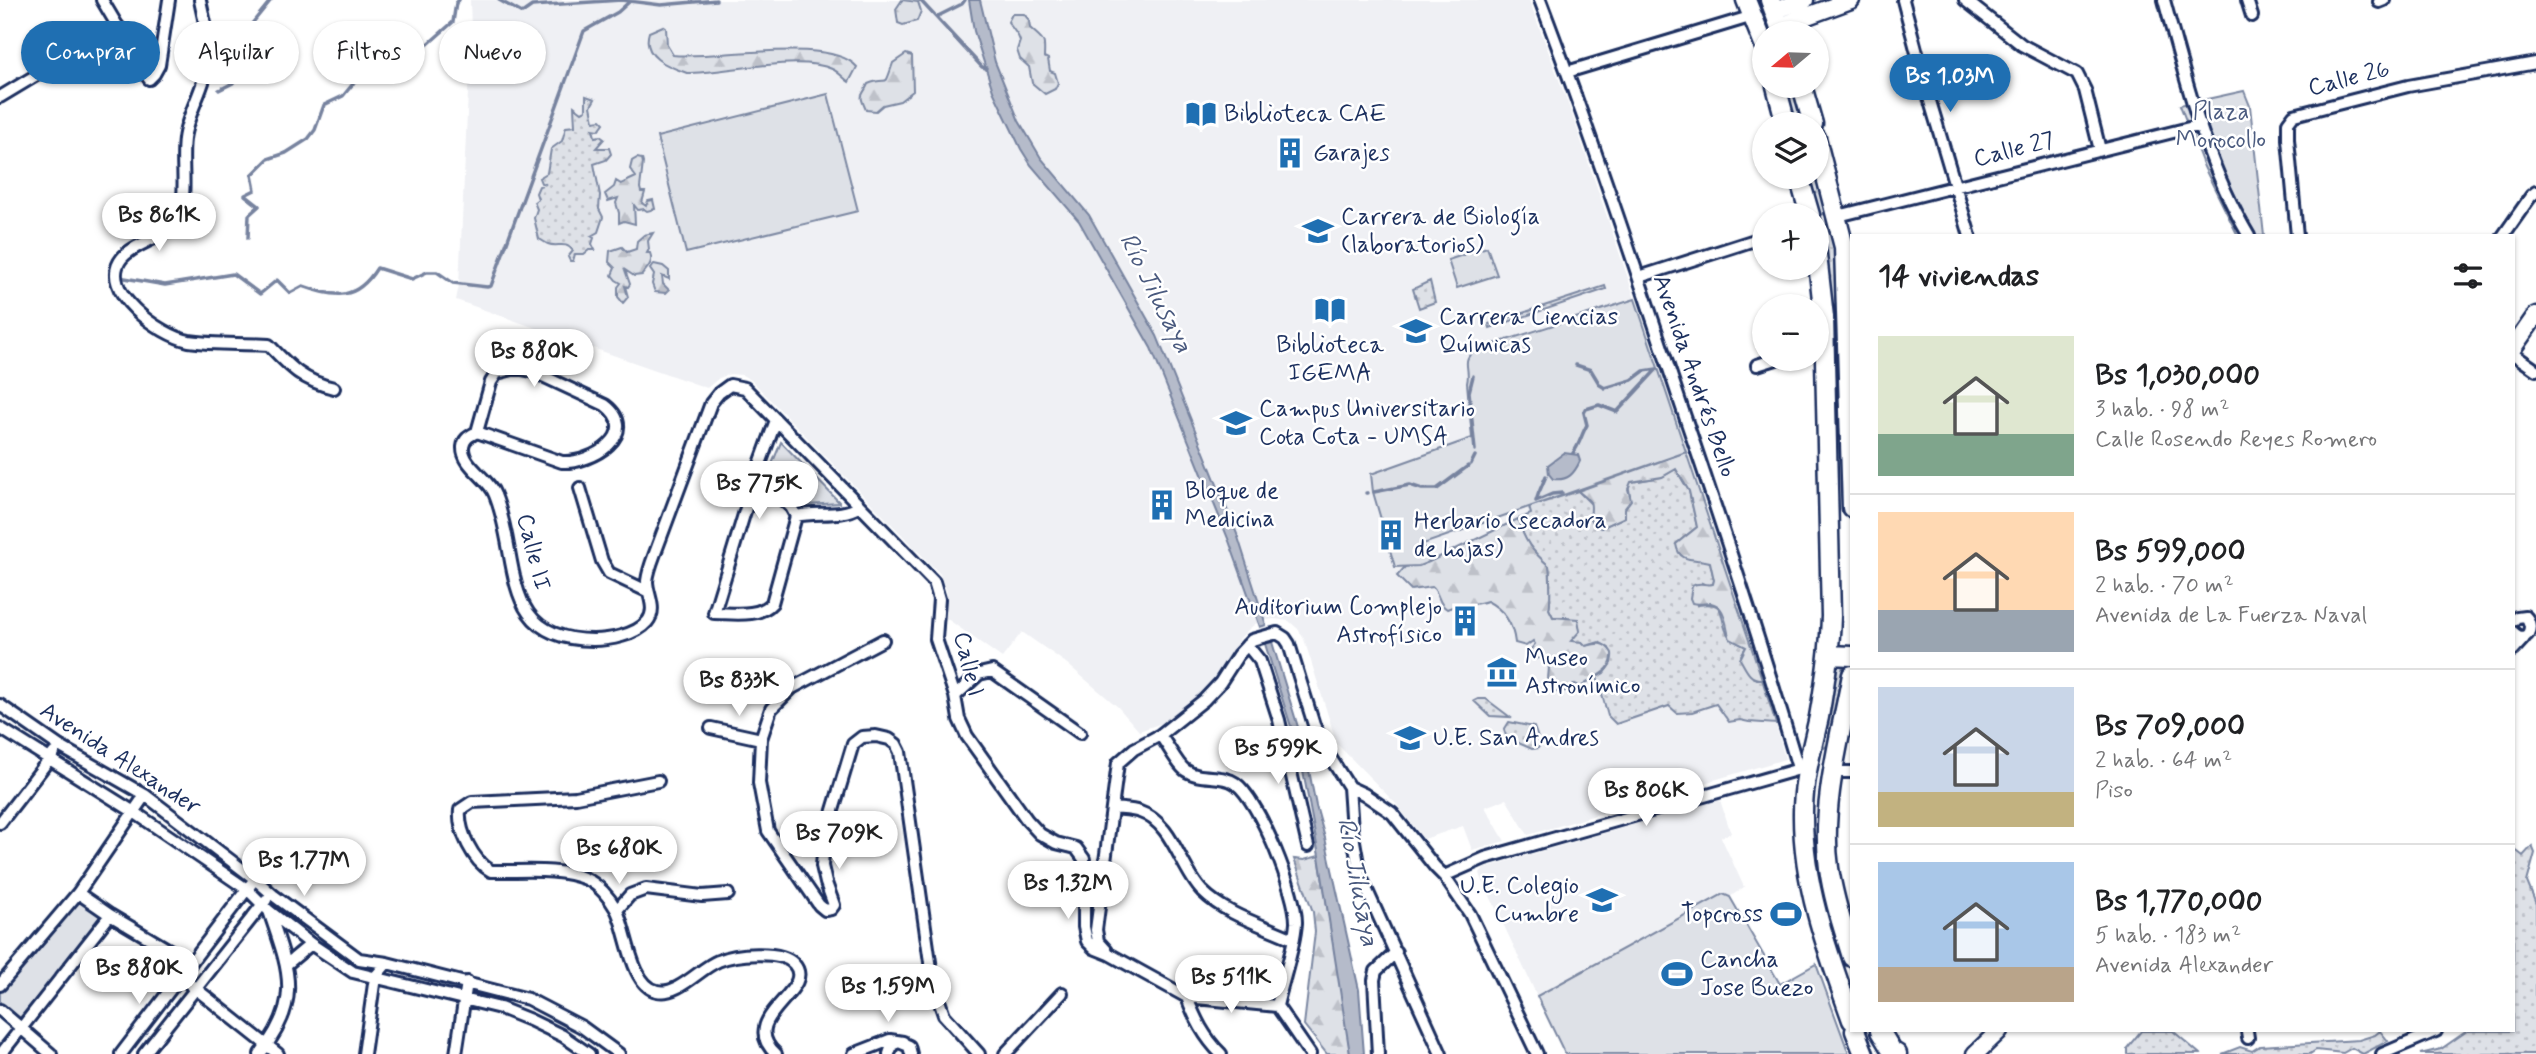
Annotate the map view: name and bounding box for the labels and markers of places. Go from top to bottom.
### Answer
pin: Bs 1.03M [1878,54,2022,114]
library icon: Biblioteca CAE [1184,97,1218,131]
place label: Biblioteca CAE [1224,99,1386,130]
building icon: Garajes [1273,136,1307,170]
place label: Garajes [1313,138,1390,169]
pin: Bs 861K [94,194,224,253]
place label: Carrera de Biología (laboratorios) [1341,202,1540,261]
school or university icon: Carrera de Biología (laboratorios) [1301,214,1335,248]
library icon: Biblioteca IGEMA [1313,293,1347,327]
place label: Carrera Ciencias Químicas [1439,302,1619,361]
school or university icon: Carrera Ciencias Químicas [1399,314,1433,348]
pin: Bs 880K [469,330,599,389]
place label: Biblioteca IGEMA [1276,330,1384,389]
place label: Campus Universitario Cota Cota - UMSA [1259,394,1475,453]
school or university icon: Campus Universitario Cota Cota - UMSA [1219,406,1253,440]
pin: Bs 775K [694,462,824,521]
place label: Bloque de Medicina [1185,476,1279,535]
building icon: Bloque de Medicina [1145,488,1179,522]
place label: Herbario (secadora de hojas) [1414,506,1607,565]
building icon: Herbario (secadora de hojas) [1374,518,1408,552]
place label: Auditorium Complejo Astrofísico [1234,592,1442,651]
building icon: Auditorium Complejo Astrofísico [1448,604,1482,638]
place label: Museo Astronímico [1525,643,1640,702]
museum icon: Museo Astronímico [1485,655,1519,689]
pin: Bs 833K [674,658,804,718]
school or university icon: U.E. San Andres [1393,721,1427,755]
place label: U.E. San Andres [1433,723,1599,754]
pin: Bs 599K [1213,726,1343,786]
pin: Bs 806K [1581,768,1711,828]
pin: Bs 709K [774,812,904,871]
pin: Bs 680K [554,826,684,886]
pin: Bs 1.77M [232,838,376,898]
pin: Bs 1.32M [996,862,1140,921]
place label: U.E. Colegio Cumbre [1460,871,1579,930]
school or university icon: U.E. Colegio Cumbre [1585,883,1619,917]
sports icon: Topcross [1769,897,1803,931]
place label: Topcross [1681,899,1763,930]
place label: Cancha Jose Buezo [1700,945,1814,1004]
pin: Bs 880K [74,946,204,1006]
pin: Bs 511K [1166,956,1296,1015]
sports icon: Cancha Jose Buezo [1660,957,1694,991]
pin: Bs 1.59M [816,964,960,1024]

